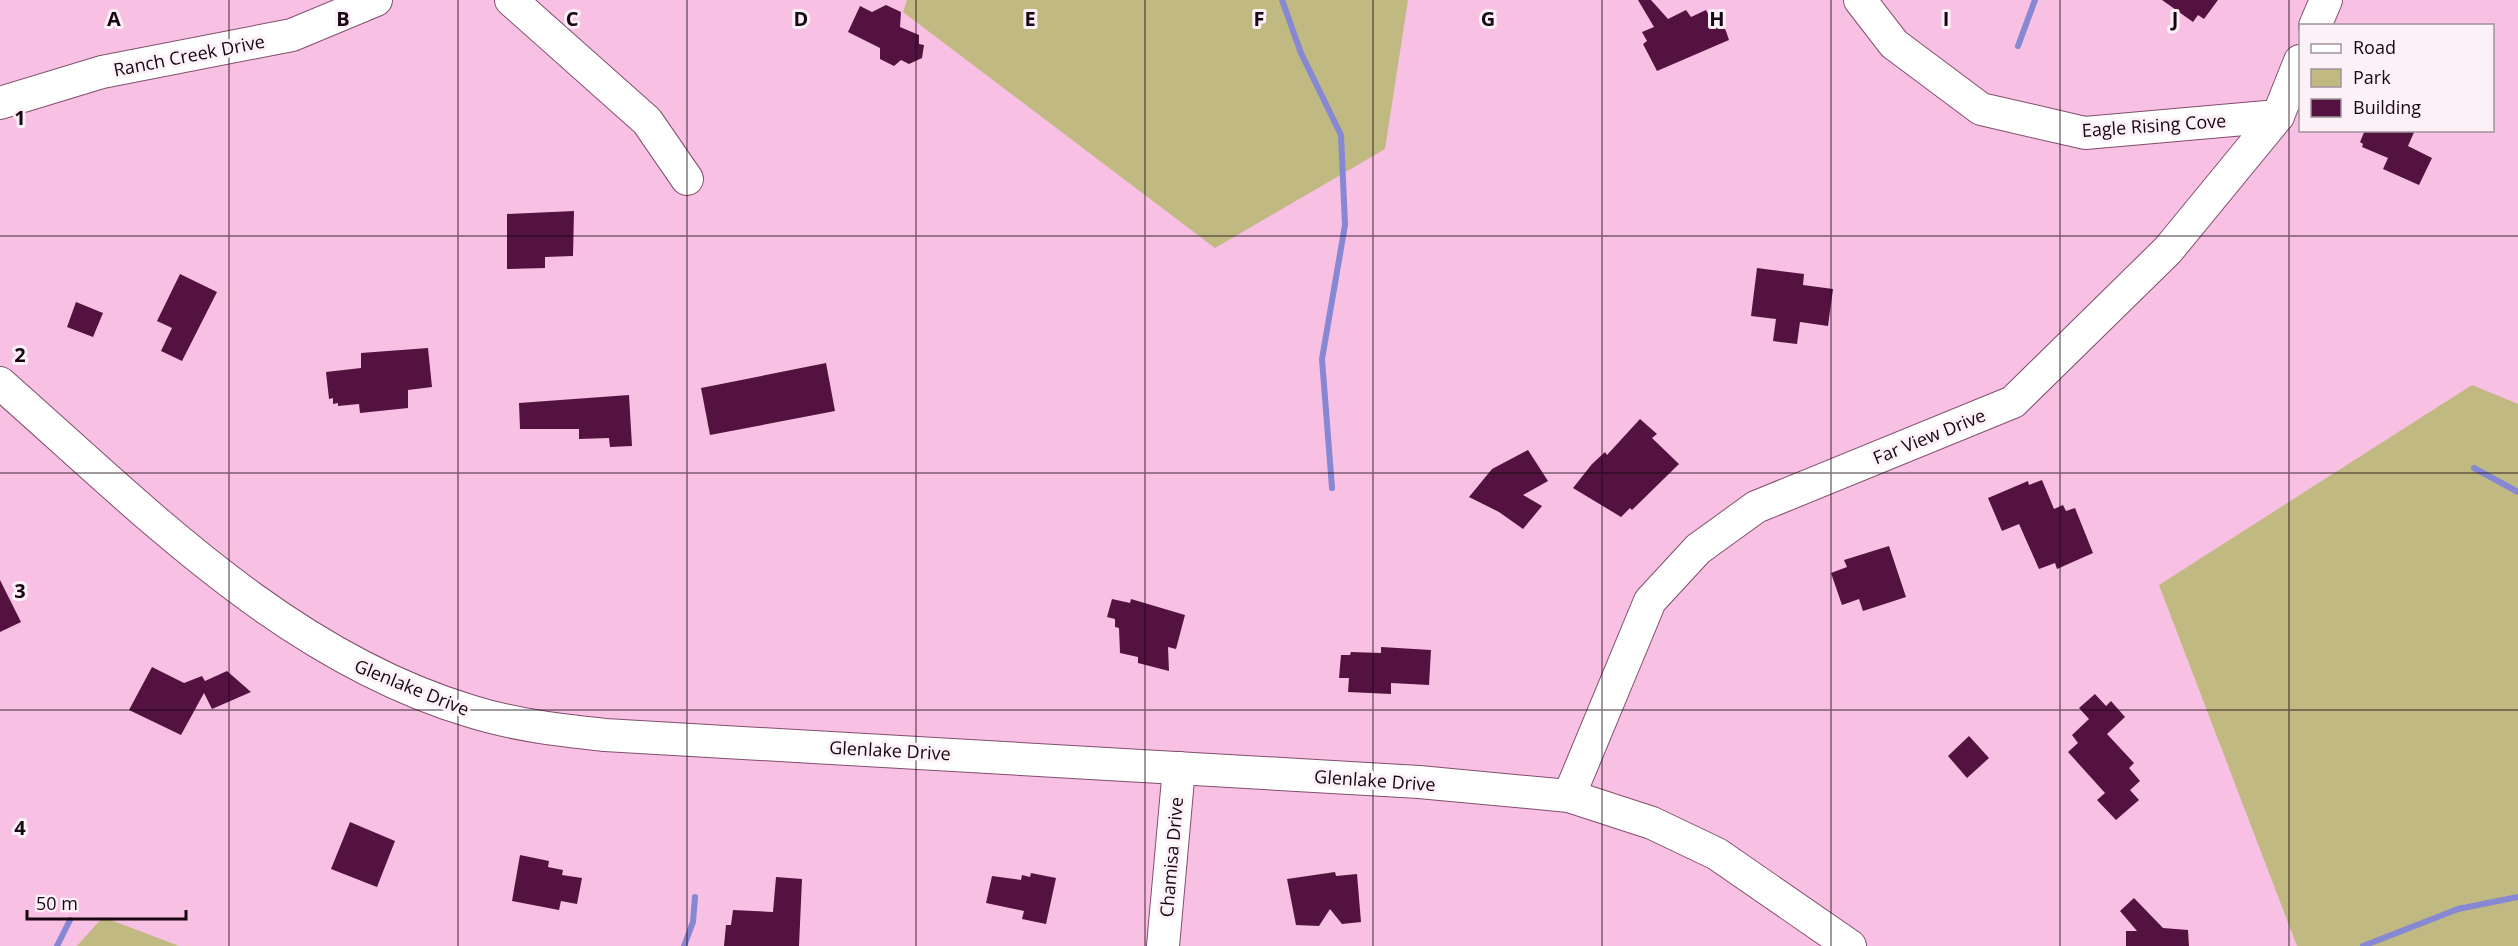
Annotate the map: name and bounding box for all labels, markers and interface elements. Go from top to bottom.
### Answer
text: A [107,5,121,32]
text: B [336,5,350,32]
text: C [566,5,579,32]
text: D [794,5,808,32]
text: E [1024,5,1036,32]
text: F [1254,5,1264,32]
text: G [1481,5,1495,32]
text: H [1709,5,1725,32]
text: I [1943,5,1949,32]
text: J [2170,5,2178,32]
legend [2299,24,2494,132]
street label: Ranch Creek Drive [111,29,267,81]
text: Road [2353,35,2396,59]
text: Park [2353,65,2391,89]
text: Building [2353,95,2421,119]
text: 1 [14,104,26,131]
street label: Eagle Rising Cove [2081,108,2227,142]
text: 2 [14,341,26,368]
street label: Far View Drive [1869,403,1989,469]
text: 3 [14,577,26,604]
street label: Glenlake Drive [351,653,473,721]
street label: Glenlake Drive [829,735,951,765]
street label: Glenlake Drive [1313,764,1437,796]
street label: Chamisa Drive [1154,796,1188,918]
text: 4 [14,814,26,841]
scale bar [27,883,186,921]
text: 50 m [36,891,78,915]

